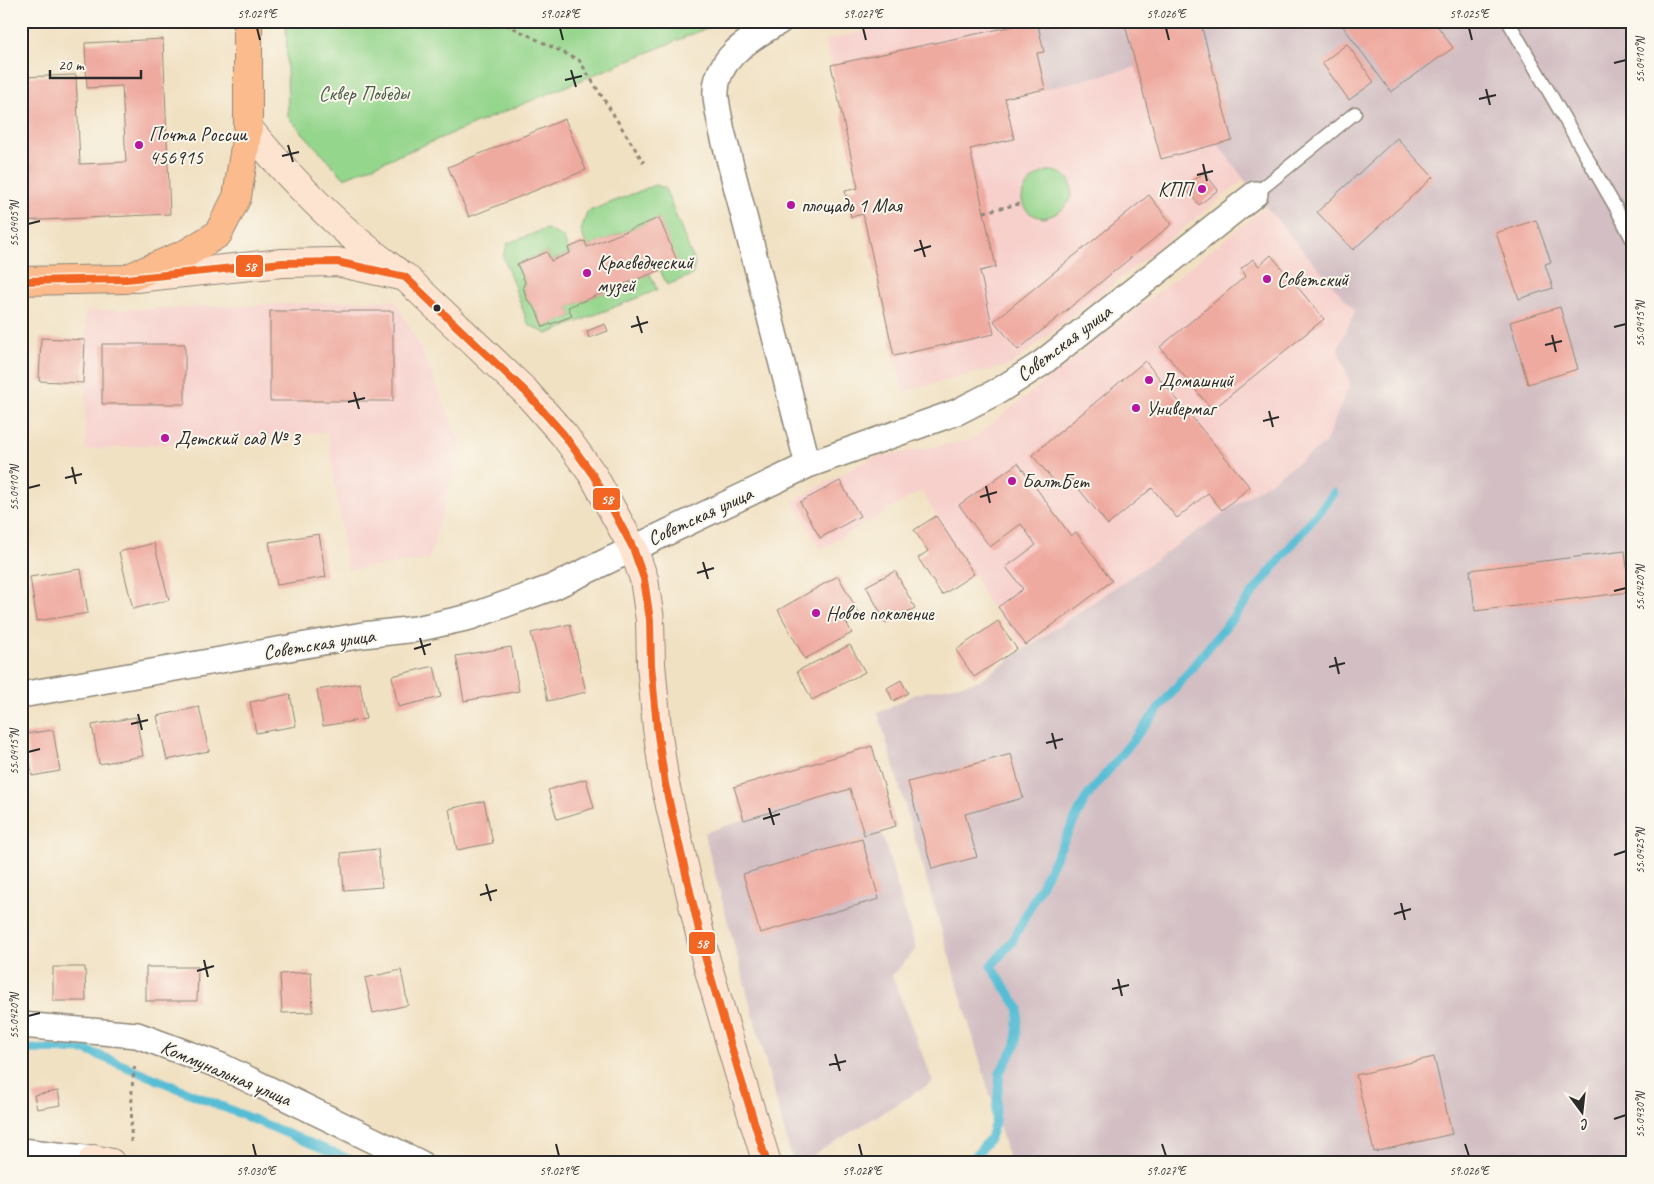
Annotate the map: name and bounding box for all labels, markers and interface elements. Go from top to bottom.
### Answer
text: 59.029°E [237,6,278,22]
text: 59.028°E [540,6,581,22]
text: 59.027°E [843,6,884,22]
text: 59.026°E [1146,6,1187,22]
text: 59.025°E [1449,6,1490,22]
text: 55.0410°N [1632,36,1648,83]
scale bar [50,48,141,80]
text: 20 m [58,56,85,75]
park label: Сквер Победы [319,81,411,106]
place label: Почта России 456915 [149,122,248,170]
marker: Почта России 456915 [133,139,145,151]
place label: КПП [1158,177,1196,202]
marker: КПП [1196,183,1208,195]
place label: площадь 1 Мая [801,193,903,218]
marker: площадь 1 Мая [785,199,797,211]
text: 55.0405°N [6,200,22,247]
place label: Краеведческий музей [597,250,695,298]
line badge: 58 [235,254,264,278]
text: 58 [244,258,258,275]
marker: Краеведческий музей [581,267,593,279]
place label: Советский [1277,267,1350,292]
marker: Советский [1261,273,1273,285]
street label: Советская улица [1011,298,1118,387]
text: 55.0415°N [1632,300,1648,347]
unlabelled marker [432,303,442,313]
place label: Домашний [1159,368,1235,393]
marker: Домашний [1143,374,1155,386]
place label: Универмаг [1146,396,1218,421]
marker: Универмаг [1130,402,1142,414]
place label: Детский сад № 3 [175,426,302,451]
marker: Детский сад № 3 [159,432,171,444]
text: 55.0410°N [6,464,22,511]
place label: БалтБет [1022,469,1090,494]
marker: БалтБет [1006,475,1018,487]
street label: Советская улица [644,480,758,551]
line badge: 58 [592,487,621,511]
text: 58 [601,491,615,508]
text: 55.0420°N [1632,564,1648,611]
place label: Новое поколение [826,601,935,626]
marker: Новое поколение [810,607,822,619]
street label: Советская улица [261,623,378,665]
text: 55.0415°N [6,728,22,775]
text: 55.0425°N [1632,827,1648,874]
line badge: 58 [688,931,716,955]
text: 58 [696,935,710,952]
text: 55.0420°N [6,992,22,1039]
street label: Коммунальная улица [157,1034,297,1112]
north arrow [1556,1086,1606,1136]
text: 55.0430°N [1632,1091,1648,1138]
text: С [1578,1115,1591,1134]
text: 59.030°E [236,1163,277,1179]
text: 59.029°E [539,1163,580,1179]
text: 59.028°E [842,1163,883,1179]
text: 59.027°E [1146,1163,1187,1179]
text: 59.026°E [1449,1163,1490,1179]

